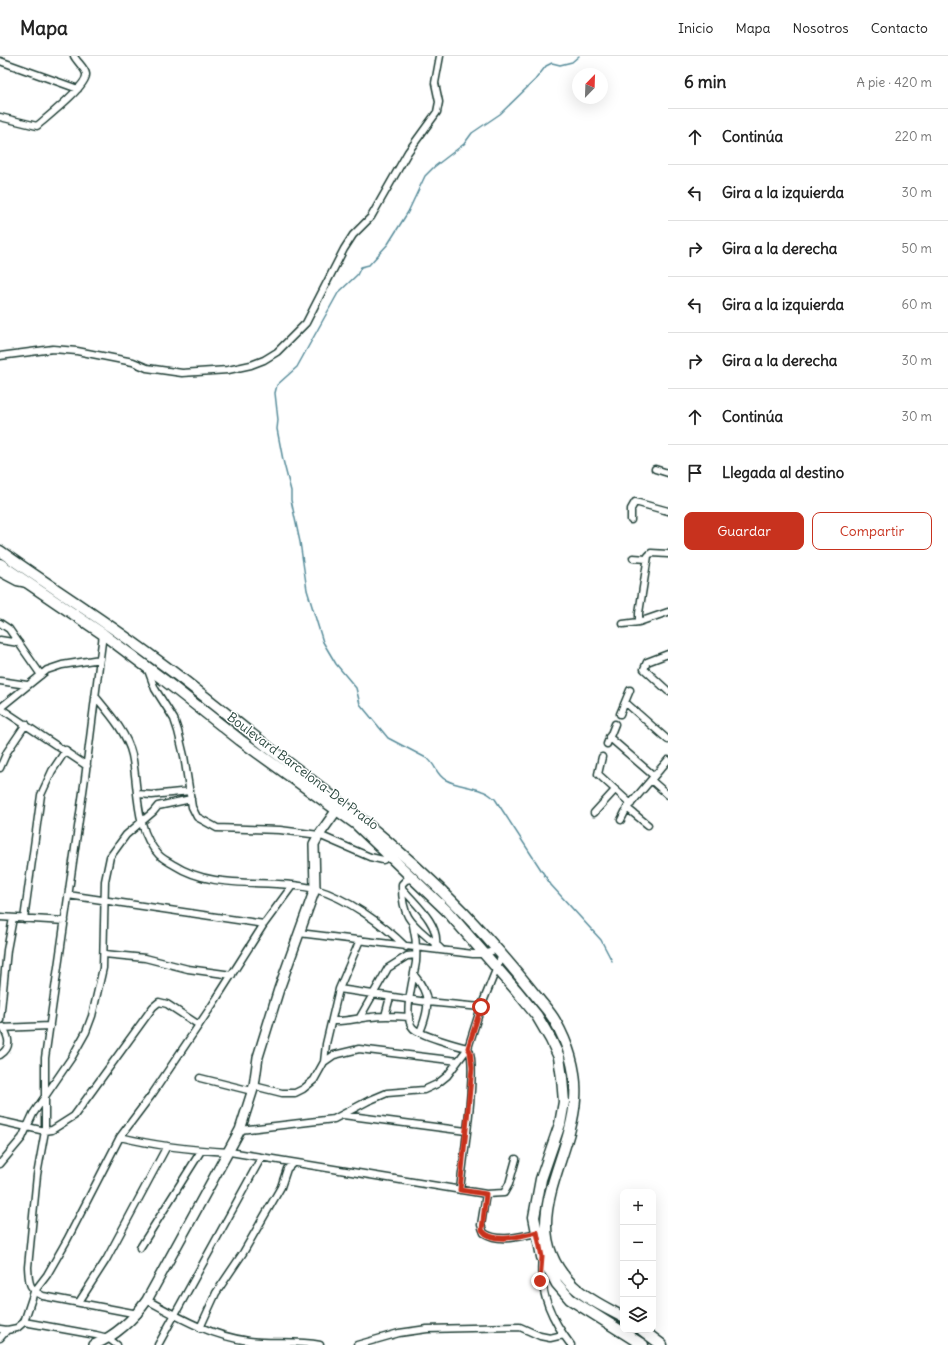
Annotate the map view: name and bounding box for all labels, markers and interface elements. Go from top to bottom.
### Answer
text: Mapa [20,16,68,40]
text: Inicio [678,19,713,37]
text: Mapa [735,19,771,37]
text: Nosotros [793,19,849,37]
text: Contacto [871,19,928,37]
north arrow [572,68,608,104]
text: 6 min [684,71,726,93]
text: A pie · 420 m [856,74,932,91]
icon: ahead [684,126,706,148]
text: Continúa [722,127,783,146]
text: 220 m [895,128,932,145]
icon: left [684,182,706,204]
text: Gira a la izquierda [722,183,844,202]
text: 30 m [902,184,932,201]
icon: right [684,238,706,260]
text: Gira a la derecha [722,239,837,258]
text: 50 m [901,240,932,257]
icon: left [684,294,706,316]
text: Gira a la izquierda [722,295,844,314]
text: 60 m [901,296,932,313]
icon: right [684,350,706,372]
text: Gira a la derecha [722,351,837,370]
text: 30 m [902,352,932,369]
icon: ahead [684,406,706,428]
text: Continúa [722,407,783,426]
text: 30 m [902,408,932,425]
icon: arrive [684,462,706,484]
text: Llegada al destino [722,463,844,482]
button: Guardar [684,512,804,550]
button: Compartir [812,512,932,550]
street label: Boulevard Barcelona-Del Prado [224,708,382,834]
route start [472,998,490,1016]
map controls [620,1189,656,1333]
button: + [620,1189,656,1225]
button: − [620,1225,656,1261]
button: locate [620,1261,656,1297]
route end [531,1272,549,1290]
button: layers [620,1297,656,1333]

